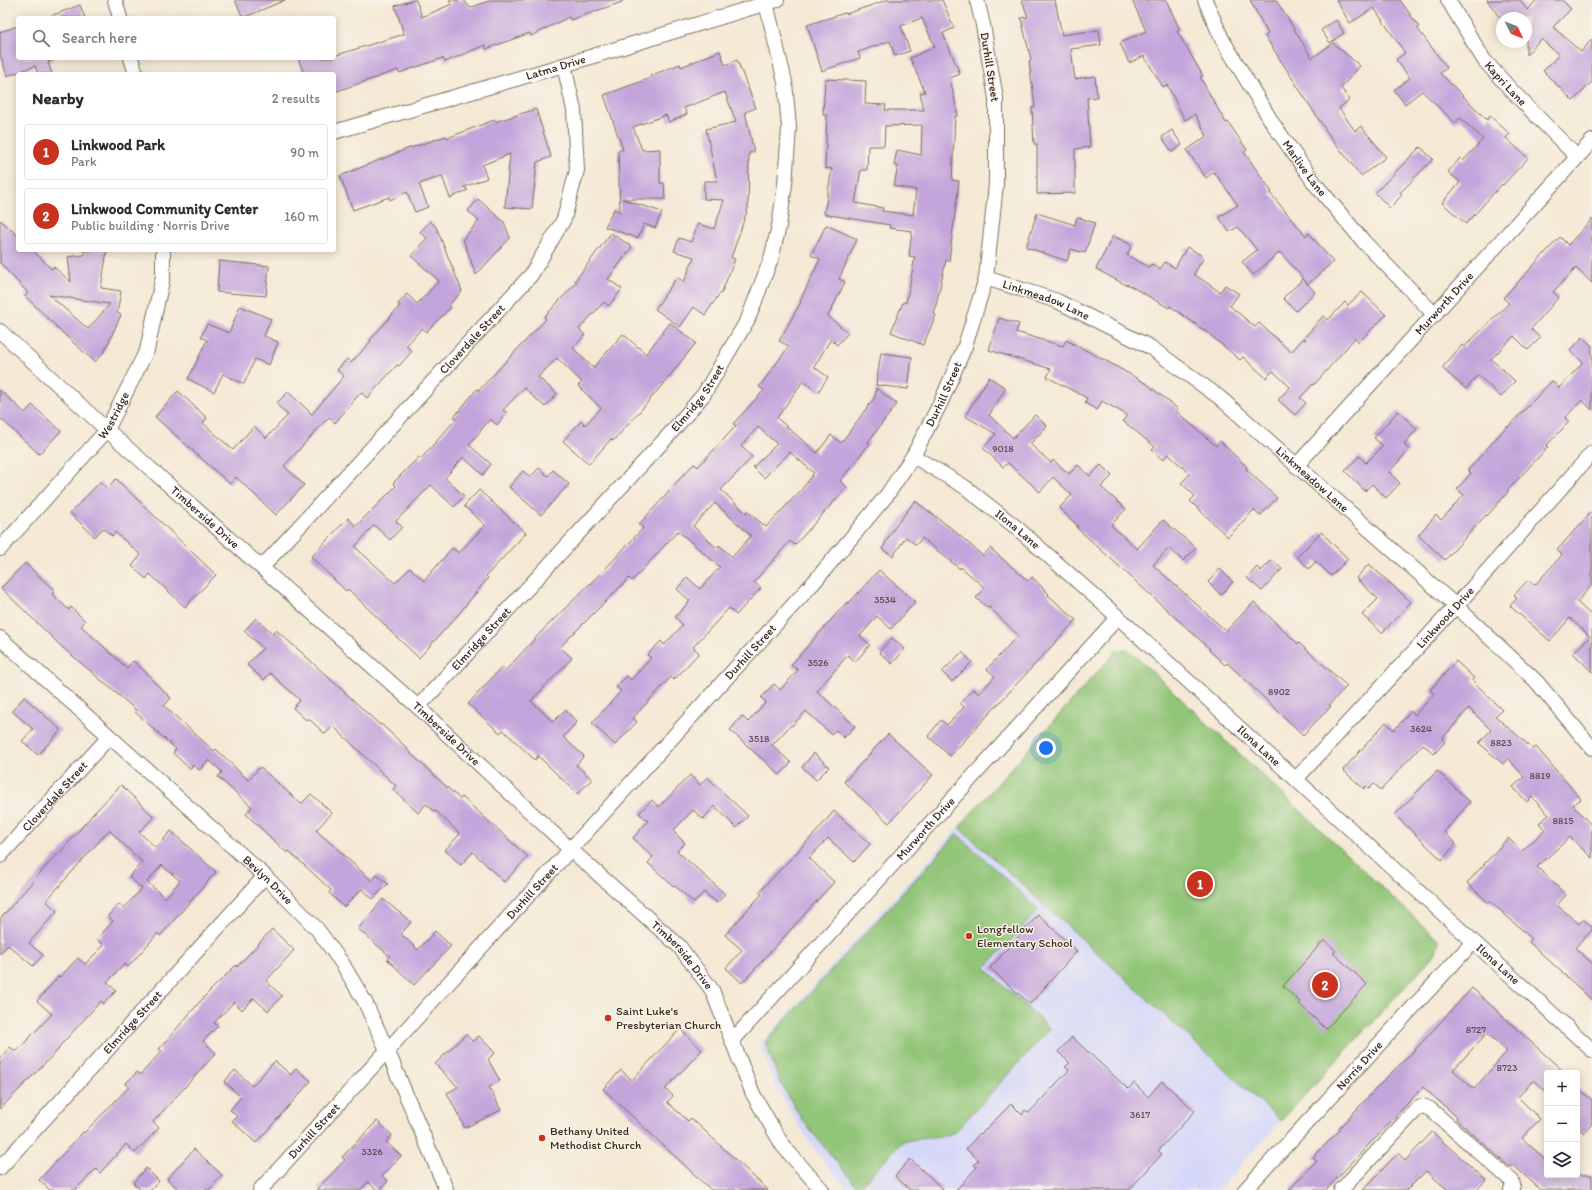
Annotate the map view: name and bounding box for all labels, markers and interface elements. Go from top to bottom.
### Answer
north arrow [1496,12,1532,48]
search box [16,16,336,60]
icon: search [30,27,52,49]
text: Search here [62,29,137,47]
street label: Durhill Street [978,31,1002,103]
street label: Latma Drive [524,52,588,83]
street label: Kapri Lane [1482,58,1530,109]
text: Nearby [32,88,84,108]
text: 2 results [272,91,320,106]
text: Linkwood Park [71,136,165,154]
street label: Marlive Lane [1280,137,1330,199]
text: 1 [43,145,49,160]
text: 90 m [290,145,319,160]
text: Park [71,154,97,169]
text: Linkwood Community Center [71,200,258,218]
text: 2 [43,209,49,224]
text: 160 m [284,209,319,224]
text: Public building · Norris Drive [71,218,230,233]
street label: Murworth Drive [1412,269,1477,338]
street label: Linkmeadow Lane [1001,277,1092,323]
street label: Cloverdale Street [436,301,508,377]
street label: Durhill Street [922,359,965,429]
street label: Elmridge Street [668,361,727,435]
street label: Westridge [95,389,132,442]
house number: 9018 [992,442,1014,455]
street label: Linkmeadow Lane [1273,443,1352,515]
street label: Timberside Drive [168,483,242,552]
street label: Ilona Lane [992,507,1043,552]
street label: Linkwood Drive [1414,583,1477,651]
house number: 3534 [874,593,896,606]
street label: Elmridge Street [449,604,514,673]
street label: Durhill Street [722,621,779,683]
house number: 3526 [807,656,829,669]
house number: 8902 [1268,685,1291,698]
street label: Timberside Drive [410,699,483,768]
street label: Ilona Lane [1234,722,1284,769]
house number: 3624 [1410,722,1432,735]
house number: 3518 [749,732,770,745]
house number: 8823 [1490,736,1512,749]
your location [1036,738,1056,758]
street label: Cloverdale Street [19,758,91,834]
house number: 8819 [1530,769,1550,782]
street label: Murworth Drive [893,794,958,863]
house number: 8815 [1553,814,1573,827]
street label: Bevlyn Drive [240,852,296,908]
street label: Durhill Street [503,860,561,922]
pin: 1 [1187,869,1213,899]
street label: Timberside Drive [648,918,716,992]
place label: Longfellow Elementary School [977,922,1073,950]
marker: Longfellow Elementary School [964,931,974,941]
street label: Ilona Lane [1473,941,1523,988]
pin: 2 [1312,970,1338,1000]
street label: Elmridge Street [100,987,165,1057]
place label: Saint Luke's Presbyterian Church [616,1004,721,1032]
marker: Saint Luke's Presbyterian Church [603,1013,613,1023]
house number: 8727 [1466,1023,1486,1036]
street label: Norris Drive [1333,1038,1386,1093]
house number: 8723 [1496,1061,1518,1074]
map controls [1544,1070,1580,1178]
button: + [1544,1070,1580,1106]
street label: Durhill Street [285,1100,343,1161]
button: − [1544,1106,1580,1142]
house number: 3617 [1130,1108,1150,1121]
place label: Bethany United Methodist Church [550,1124,642,1152]
marker: Bethany United Methodist Church [537,1133,547,1143]
button: layers [1544,1142,1580,1178]
house number: 3326 [361,1145,383,1158]

